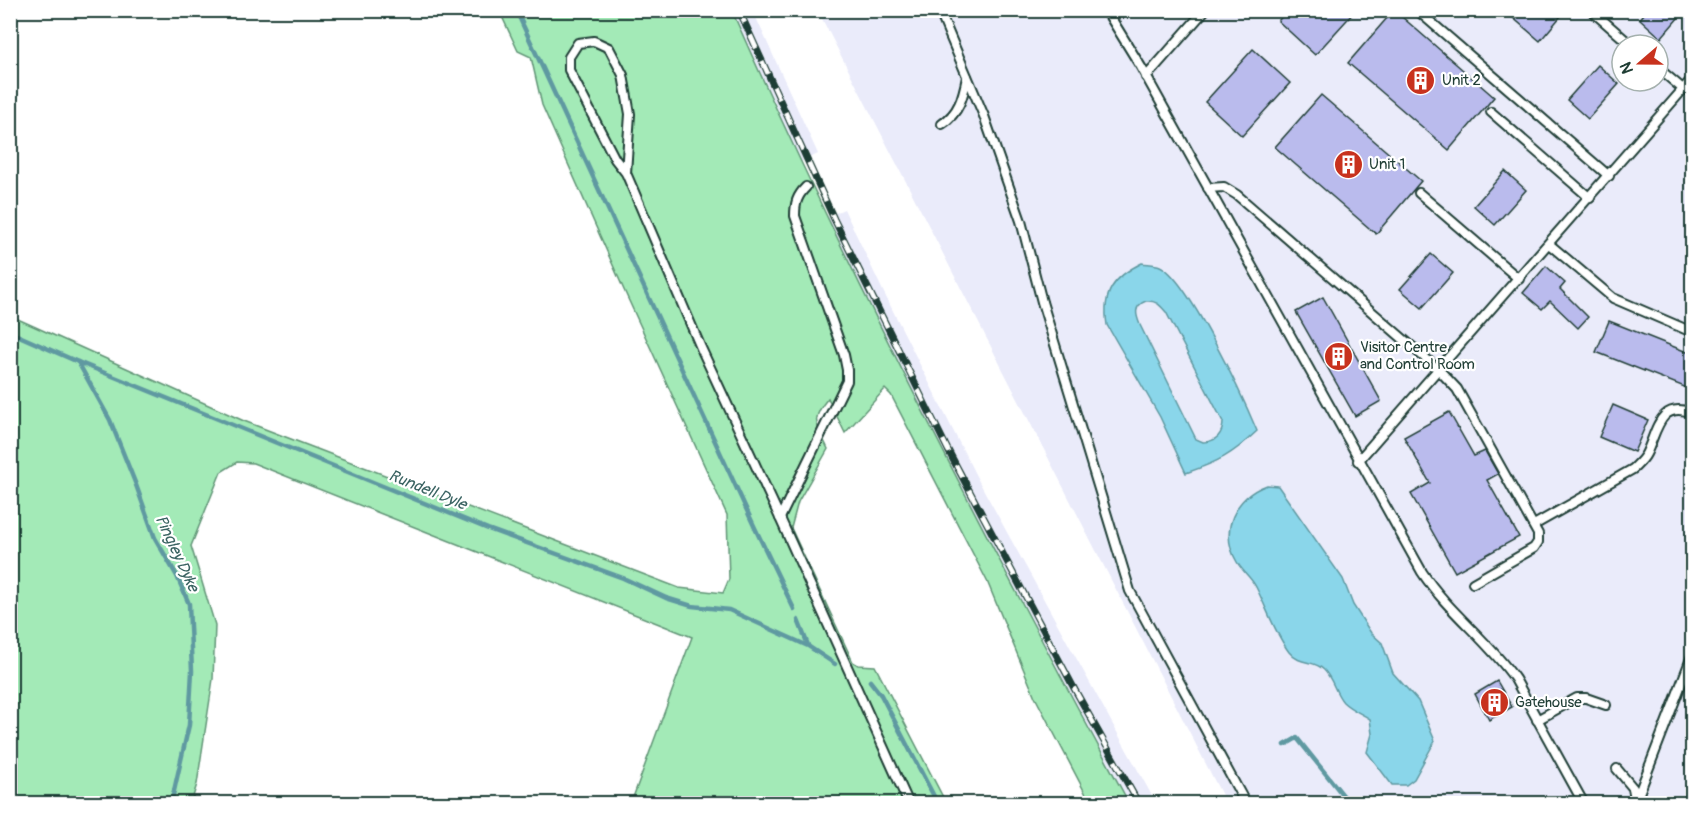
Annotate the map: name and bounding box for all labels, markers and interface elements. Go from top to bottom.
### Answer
north arrow [1610,33,1670,93]
text: N [1616,59,1638,76]
building icon: Unit 2 [1405,64,1437,96]
place label: Unit 2 [1442,71,1481,90]
building icon: Unit 1 [1332,148,1364,180]
place label: Unit 1 [1369,155,1405,174]
place label: Visitor Centre and Control Room [1360,338,1475,374]
building icon: Visitor Centre and Control Room [1323,340,1355,372]
water label: Rundell Dyle [386,465,471,515]
water label: Pingley Dyke [151,512,204,597]
building icon: Gatehouse [1478,686,1510,718]
place label: Gatehouse [1515,693,1582,712]

